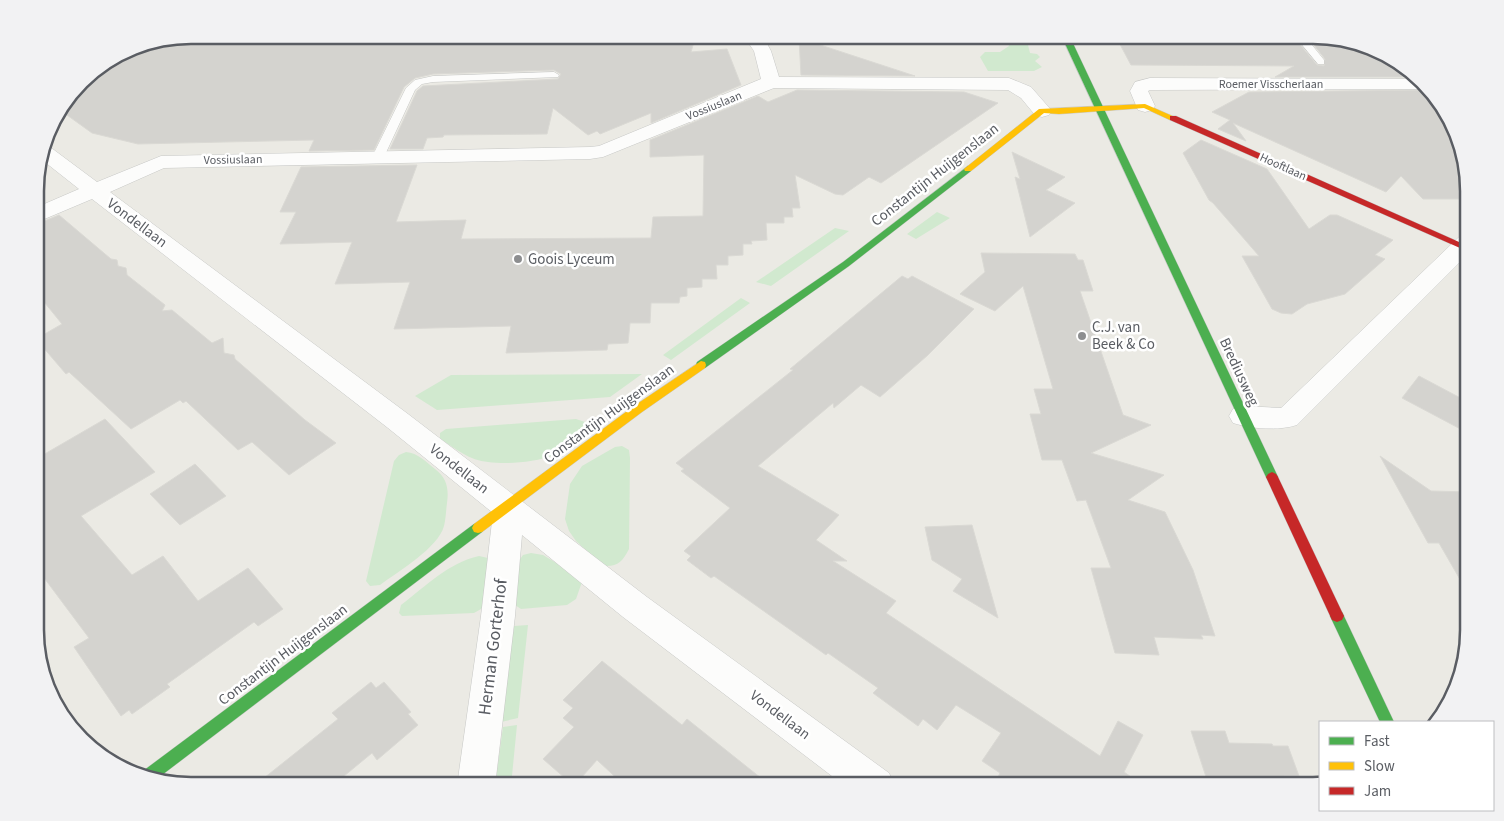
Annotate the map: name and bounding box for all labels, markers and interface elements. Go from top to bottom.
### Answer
street label: Roemer Visscherlaan [1219,76,1323,93]
street label: Vossiuslaan [684,87,744,125]
street label: Constantijn Huijgenslaan [867,118,1003,232]
street label: Hooftlaan [1257,149,1309,185]
street label: Vossiuslaan [203,151,263,169]
street label: Vondellaan [102,193,172,253]
place label: Goois Lyceum [528,249,615,270]
marker: Goois Lyceum [512,253,524,265]
place label: C.J. van Beek & Co [1092,317,1155,355]
marker: C.J. van Beek & Co [1076,330,1088,342]
street label: Brediusweg [1214,334,1264,410]
street label: Constantijn Huijgenslaan [539,359,679,469]
street label: Vondellaan [425,439,493,499]
street label: Herman Gorterhof [472,577,514,717]
street label: Constantijn Huijgenslaan [214,599,352,711]
street label: Vondellaan [745,685,815,745]
legend [1319,721,1494,811]
text: Fast [1364,731,1390,752]
text: Slow [1364,756,1395,777]
text: Jam [1364,781,1391,802]

